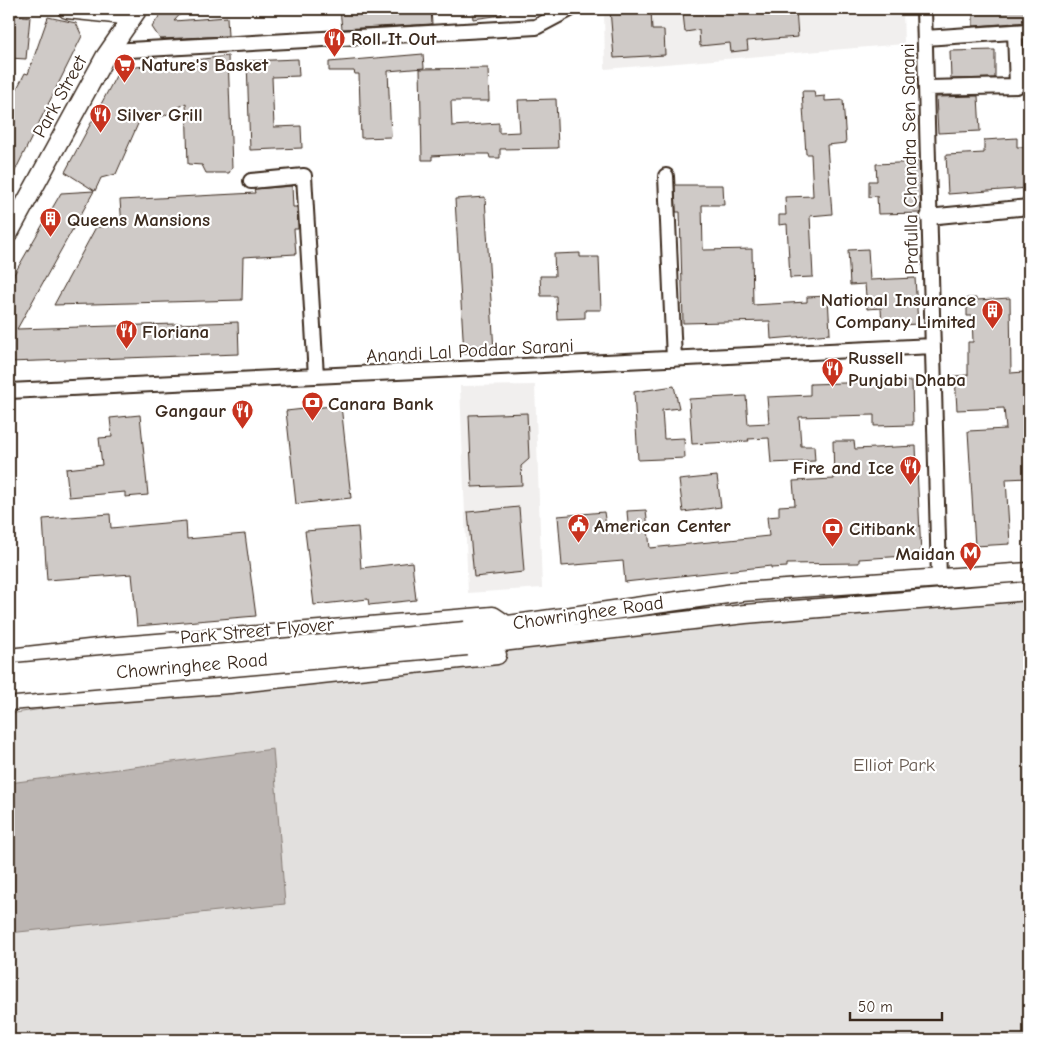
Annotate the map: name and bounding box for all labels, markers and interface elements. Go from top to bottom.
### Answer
restaurant icon: Roll It Out [323,26,347,57]
place label: Roll It Out [351,28,437,50]
street label: Prafulla Chandra Sen Sarani [897,43,923,275]
street label: Park Street [28,51,92,141]
supermarket icon: Nature's Basket [113,52,137,83]
place label: Nature's Basket [141,54,269,76]
restaurant icon: Silver Grill [89,102,113,133]
place label: Silver Grill [117,104,203,126]
building icon: Queens Mansions [39,207,63,238]
place label: Queens Mansions [67,209,210,231]
place label: National Insurance Company Limited [821,289,976,333]
building icon: National Insurance Company Limited [980,298,1004,329]
restaurant icon: Floriana [114,319,138,350]
place label: Floriana [142,321,209,343]
street label: Anandi Lal Poddar Sarani [366,335,574,367]
place label: Russell Punjabi Dhaba [848,347,966,391]
restaurant icon: Russell Punjabi Dhaba [820,356,844,387]
bank icon: Canara Bank [300,391,324,422]
place label: Canara Bank [328,393,434,415]
restaurant icon: Gangaur [230,398,254,429]
place label: Gangaur [155,400,226,422]
restaurant icon: Fire and Ice [898,455,922,486]
place label: Fire and Ice [793,457,894,479]
public building icon: American Center [566,513,590,544]
place label: American Center [594,515,731,537]
bank icon: Citibank [821,516,845,547]
place label: Citibank [849,518,916,540]
metro station icon: Maidan [959,541,983,572]
place label: Maidan [896,543,955,565]
street label: Chowringhee Road [511,592,665,634]
street label: Park Street Flyover [179,613,335,649]
street label: Chowringhee Road [115,648,269,684]
park label: Elliot Park [853,754,936,776]
scale bar [850,989,943,1021]
text: 50 m [858,998,893,1016]

